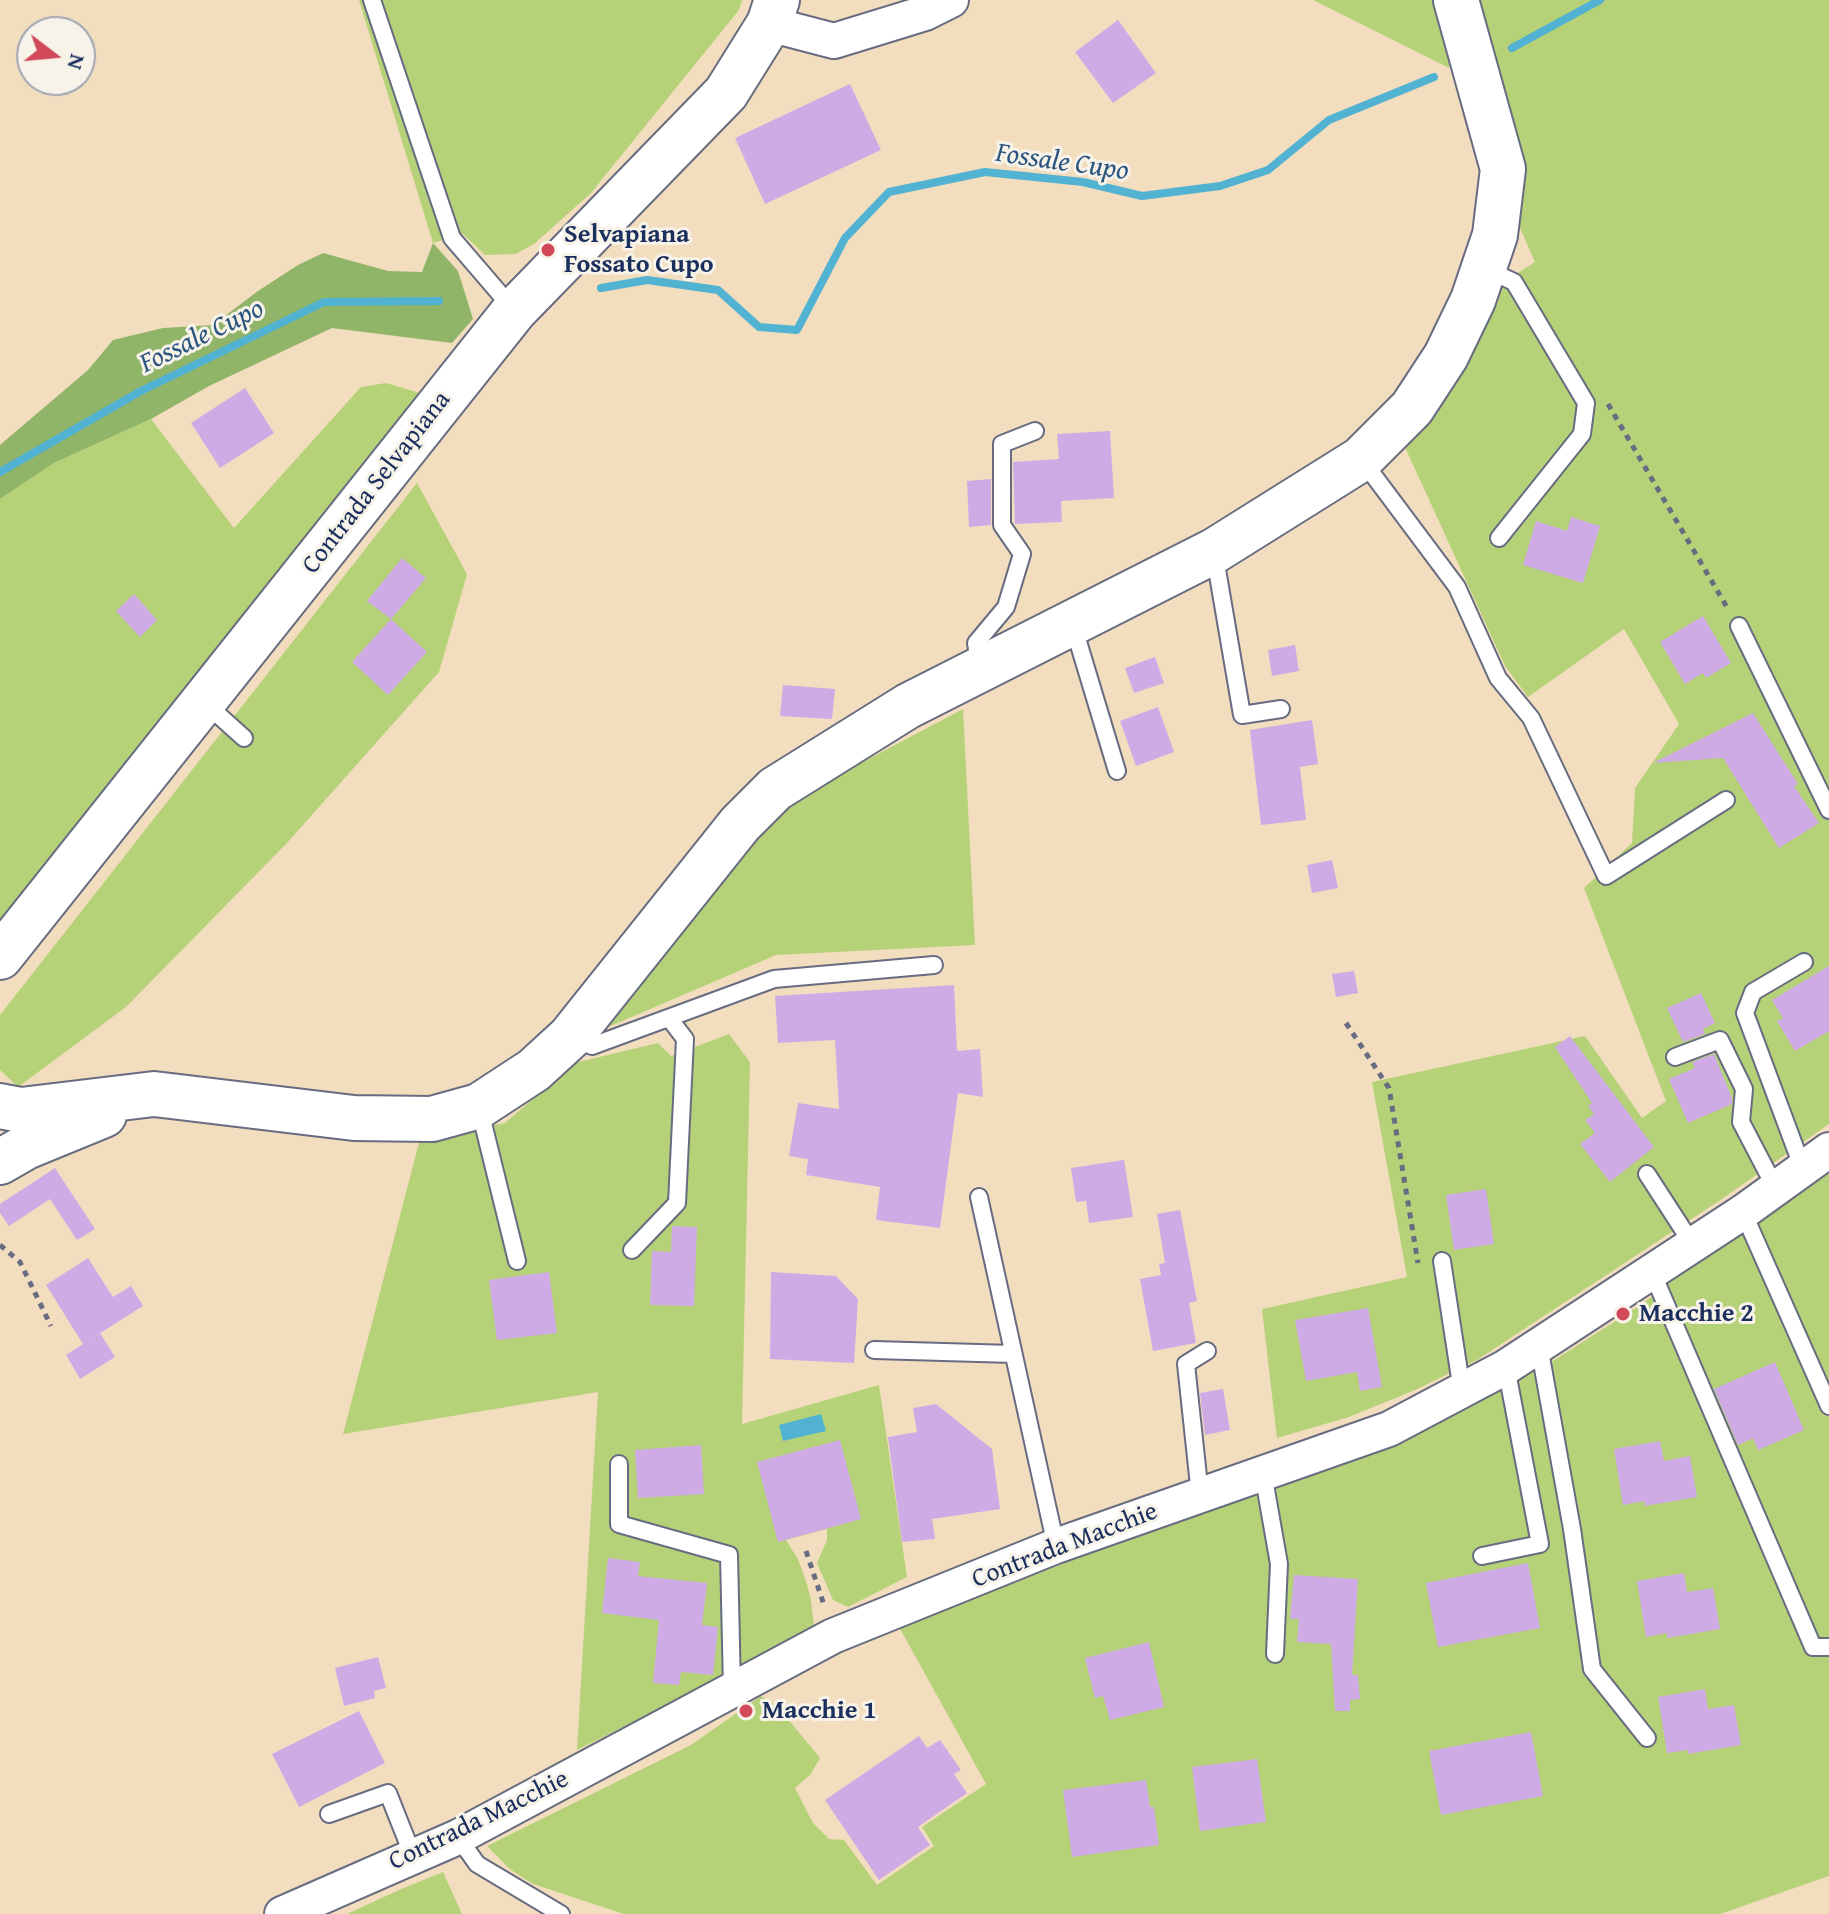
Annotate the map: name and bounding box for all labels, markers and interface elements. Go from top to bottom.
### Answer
north arrow [16,16,96,96]
text: N [60,51,95,74]
water label: Fossale Cupo [993,137,1131,189]
place label: Selvapiana Fossato Cupo [564,219,714,280]
marker: Selvapiana Fossato Cupo [539,241,557,259]
water label: Fossale Cupo [134,293,270,381]
street label: Contrada Selvapiana [296,385,458,581]
place label: Macchie 2 [1639,1298,1754,1330]
marker: Macchie 2 [1614,1305,1632,1323]
street label: Contrada Macchie [968,1496,1162,1596]
place label: Macchie 1 [762,1695,877,1727]
marker: Macchie 1 [737,1702,755,1720]
street label: Contrada Macchie [384,1764,574,1878]

